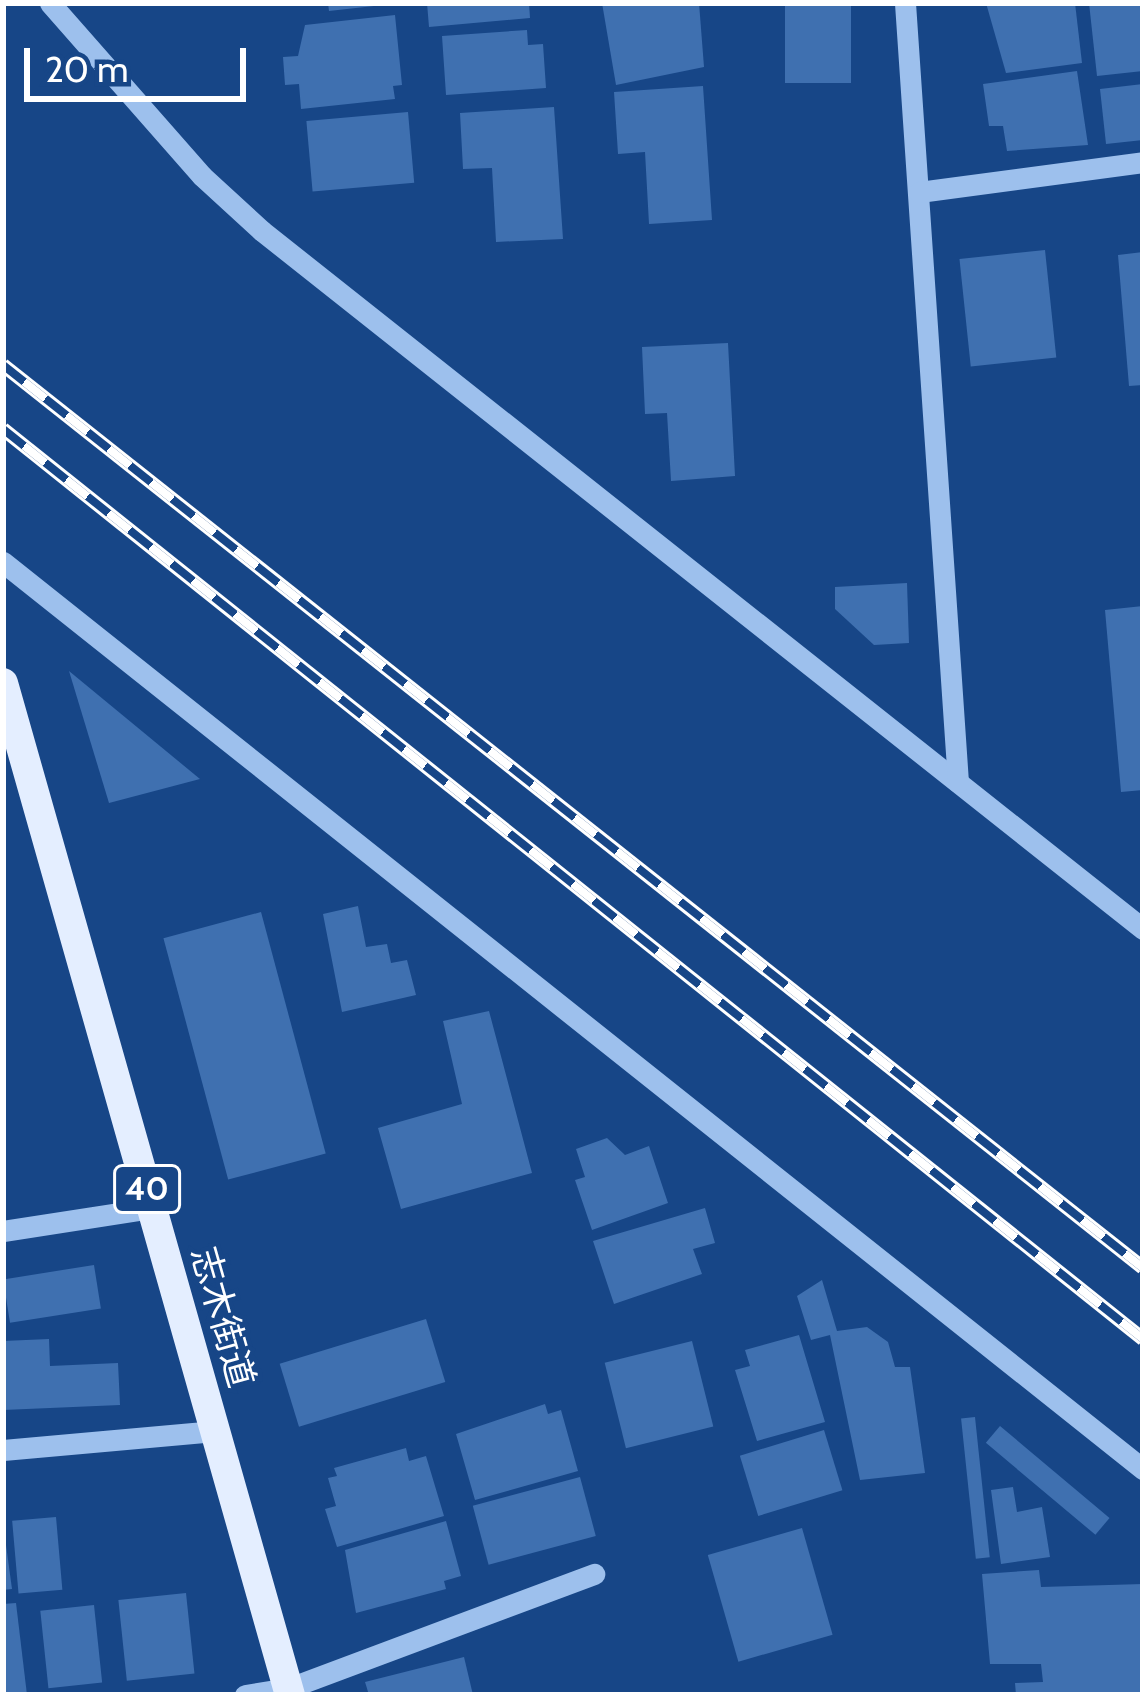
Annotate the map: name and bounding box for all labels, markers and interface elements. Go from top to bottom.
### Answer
scale bar [30,24,252,98]
text: 20 m [45,47,129,91]
road number: 40 [111,1162,183,1216]
street label: 志木街道 [182,1242,264,1392]

